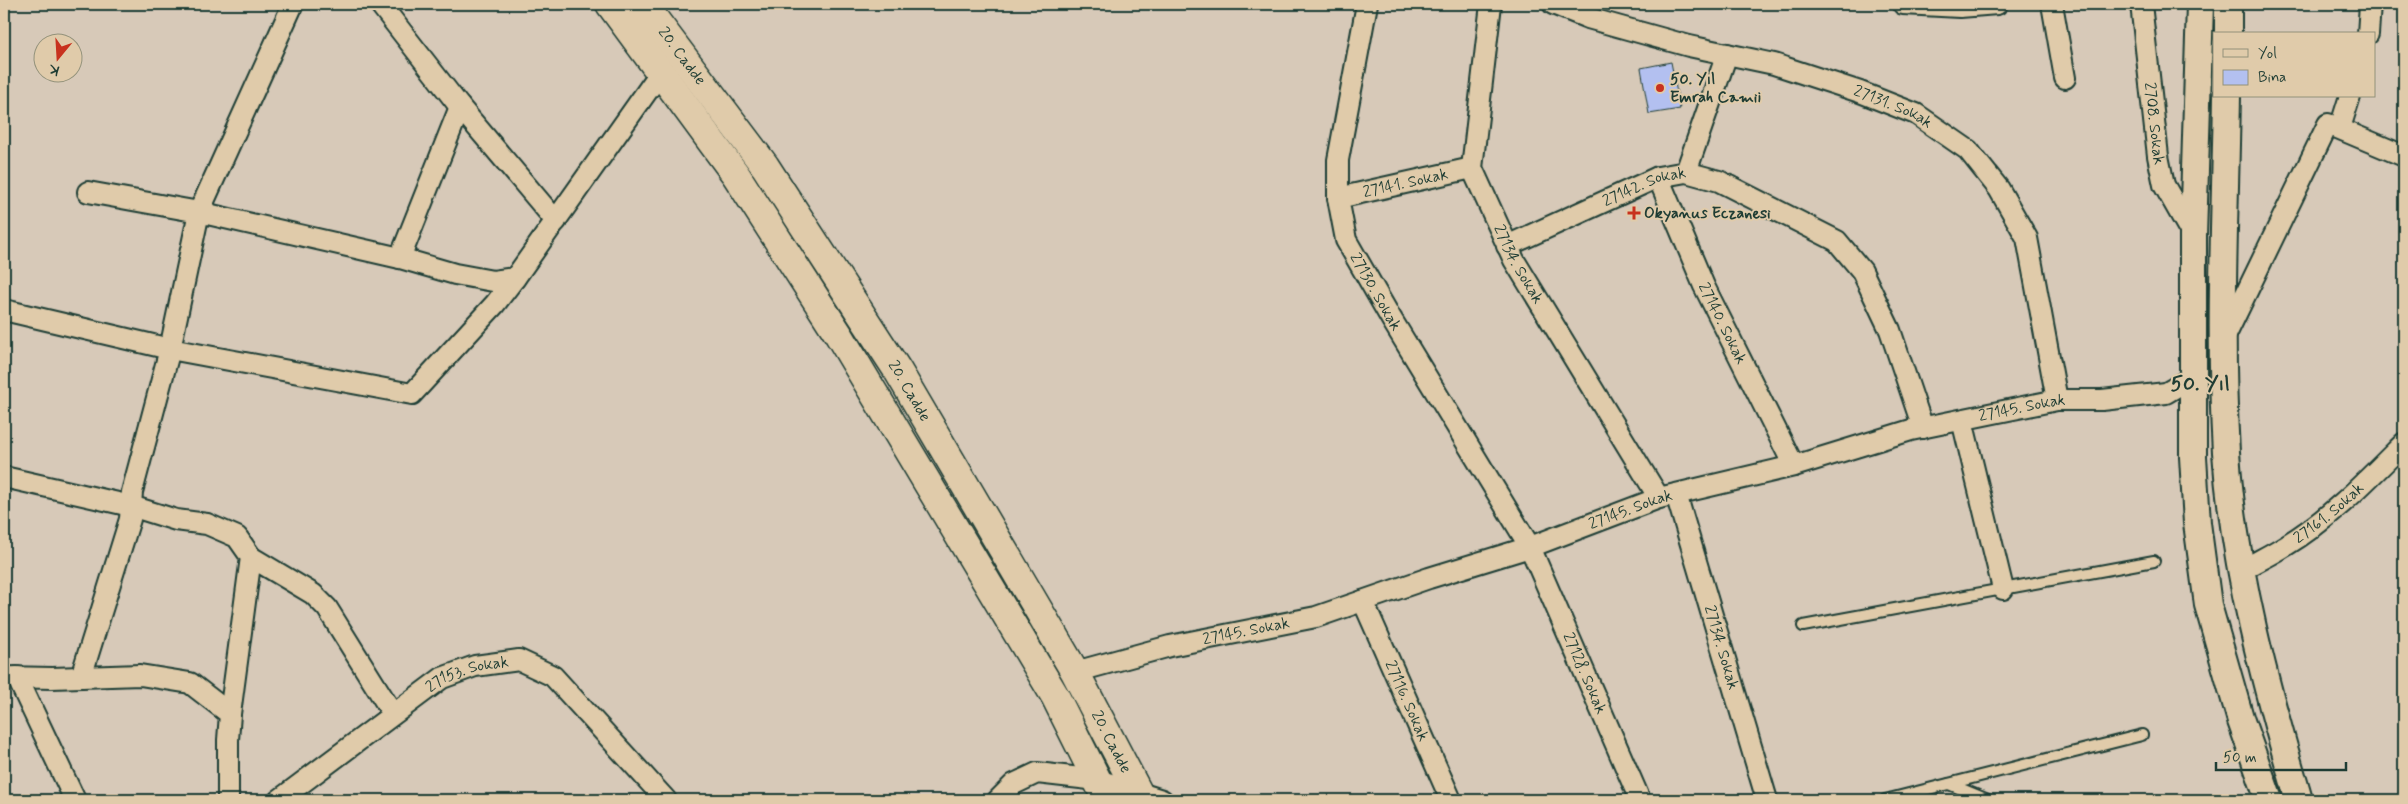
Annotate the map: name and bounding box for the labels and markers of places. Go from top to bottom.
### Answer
place label: 50. Yıl Emrah Camii [1670,69,1761,108]
marker: 50. Yıl Emrah Camii [1654,82,1666,94]
place label: Okyanus Eczanesi [1644,203,1771,224]
marker: Okyanus Eczanesi [1628,207,1640,219]

